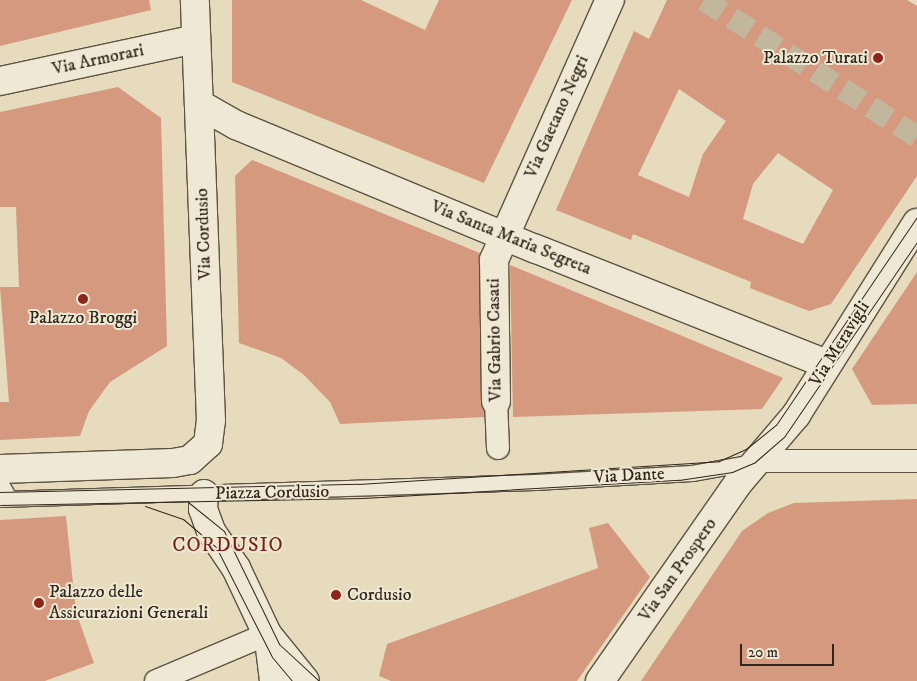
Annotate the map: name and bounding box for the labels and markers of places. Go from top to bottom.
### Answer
place label: Palazzo Turati [763,47,868,69]
marker: Palazzo Turati [872,52,884,64]
marker: Palazzo Broggi [77,293,89,305]
place label: Palazzo Broggi [29,307,137,329]
place label: Palazzo delle Assicurazioni Generali [49,582,208,624]
place label: Cordusio [347,584,411,606]
marker: Cordusio [329,588,343,602]
marker: Palazzo delle Assicurazioni Generali [33,597,45,609]

